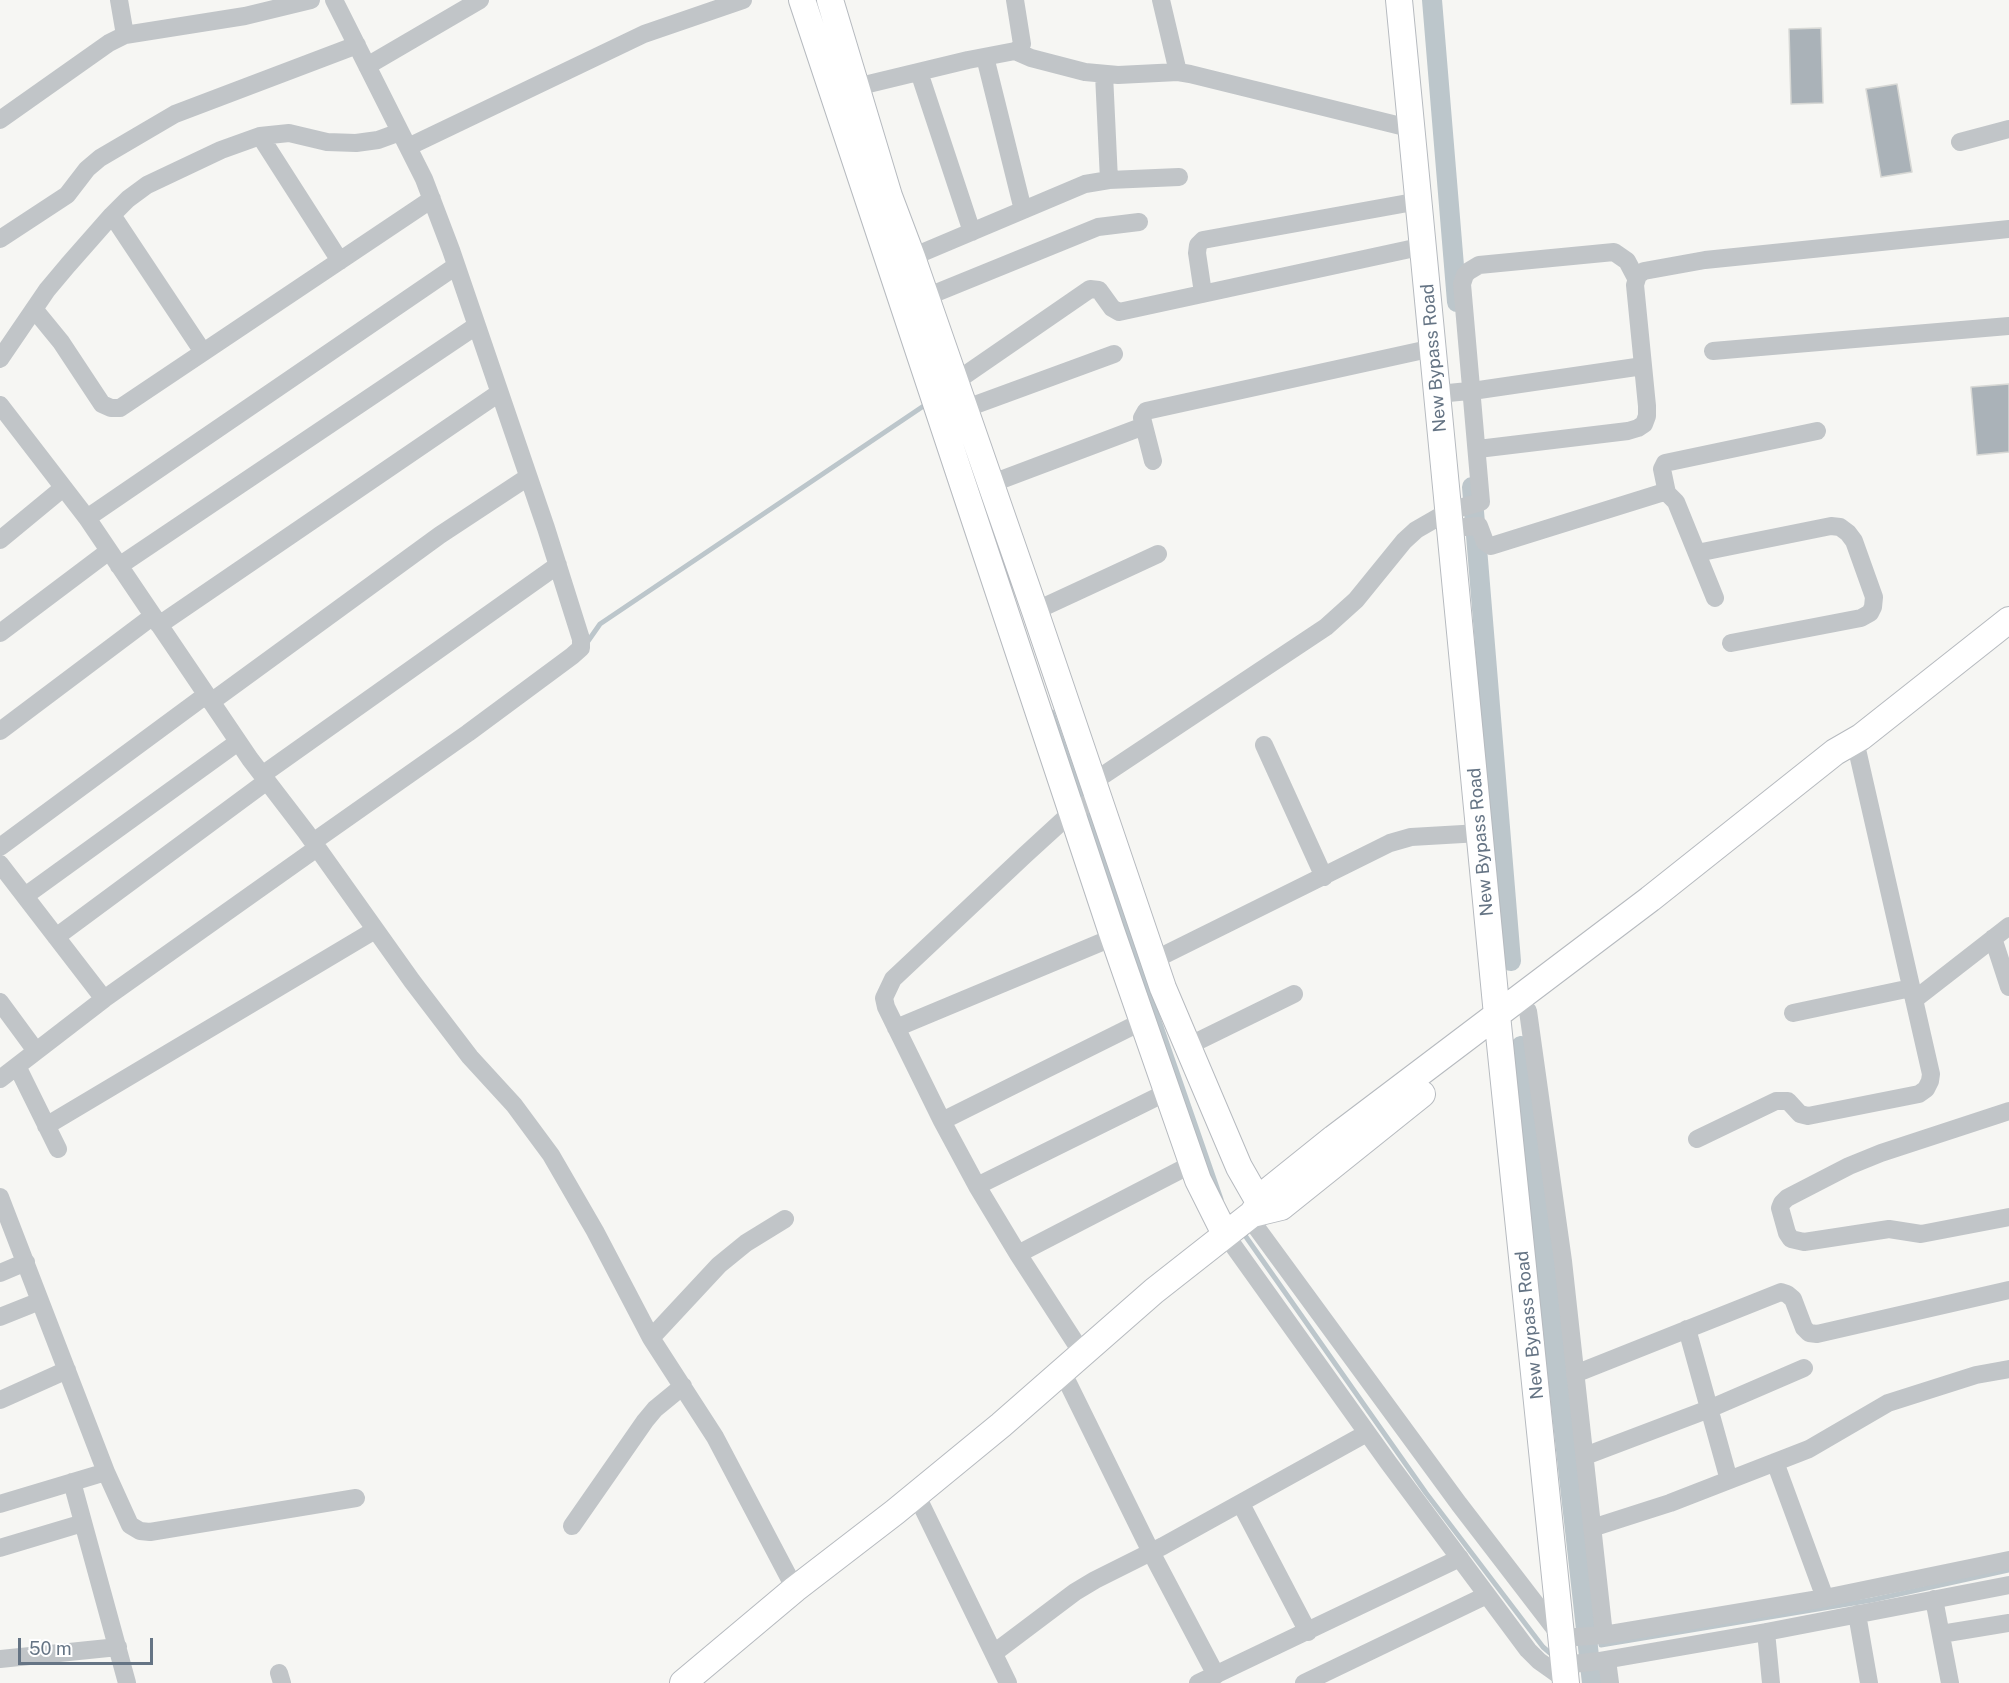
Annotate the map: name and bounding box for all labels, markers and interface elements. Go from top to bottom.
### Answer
street label: New Bypass Road [1417,283,1451,433]
street label: New Bypass Road [1464,767,1498,917]
street label: New Bypass Road [1511,1250,1549,1400]
scale bar [21,1626,156,1664]
text: 50 m [29,1638,72,1659]

